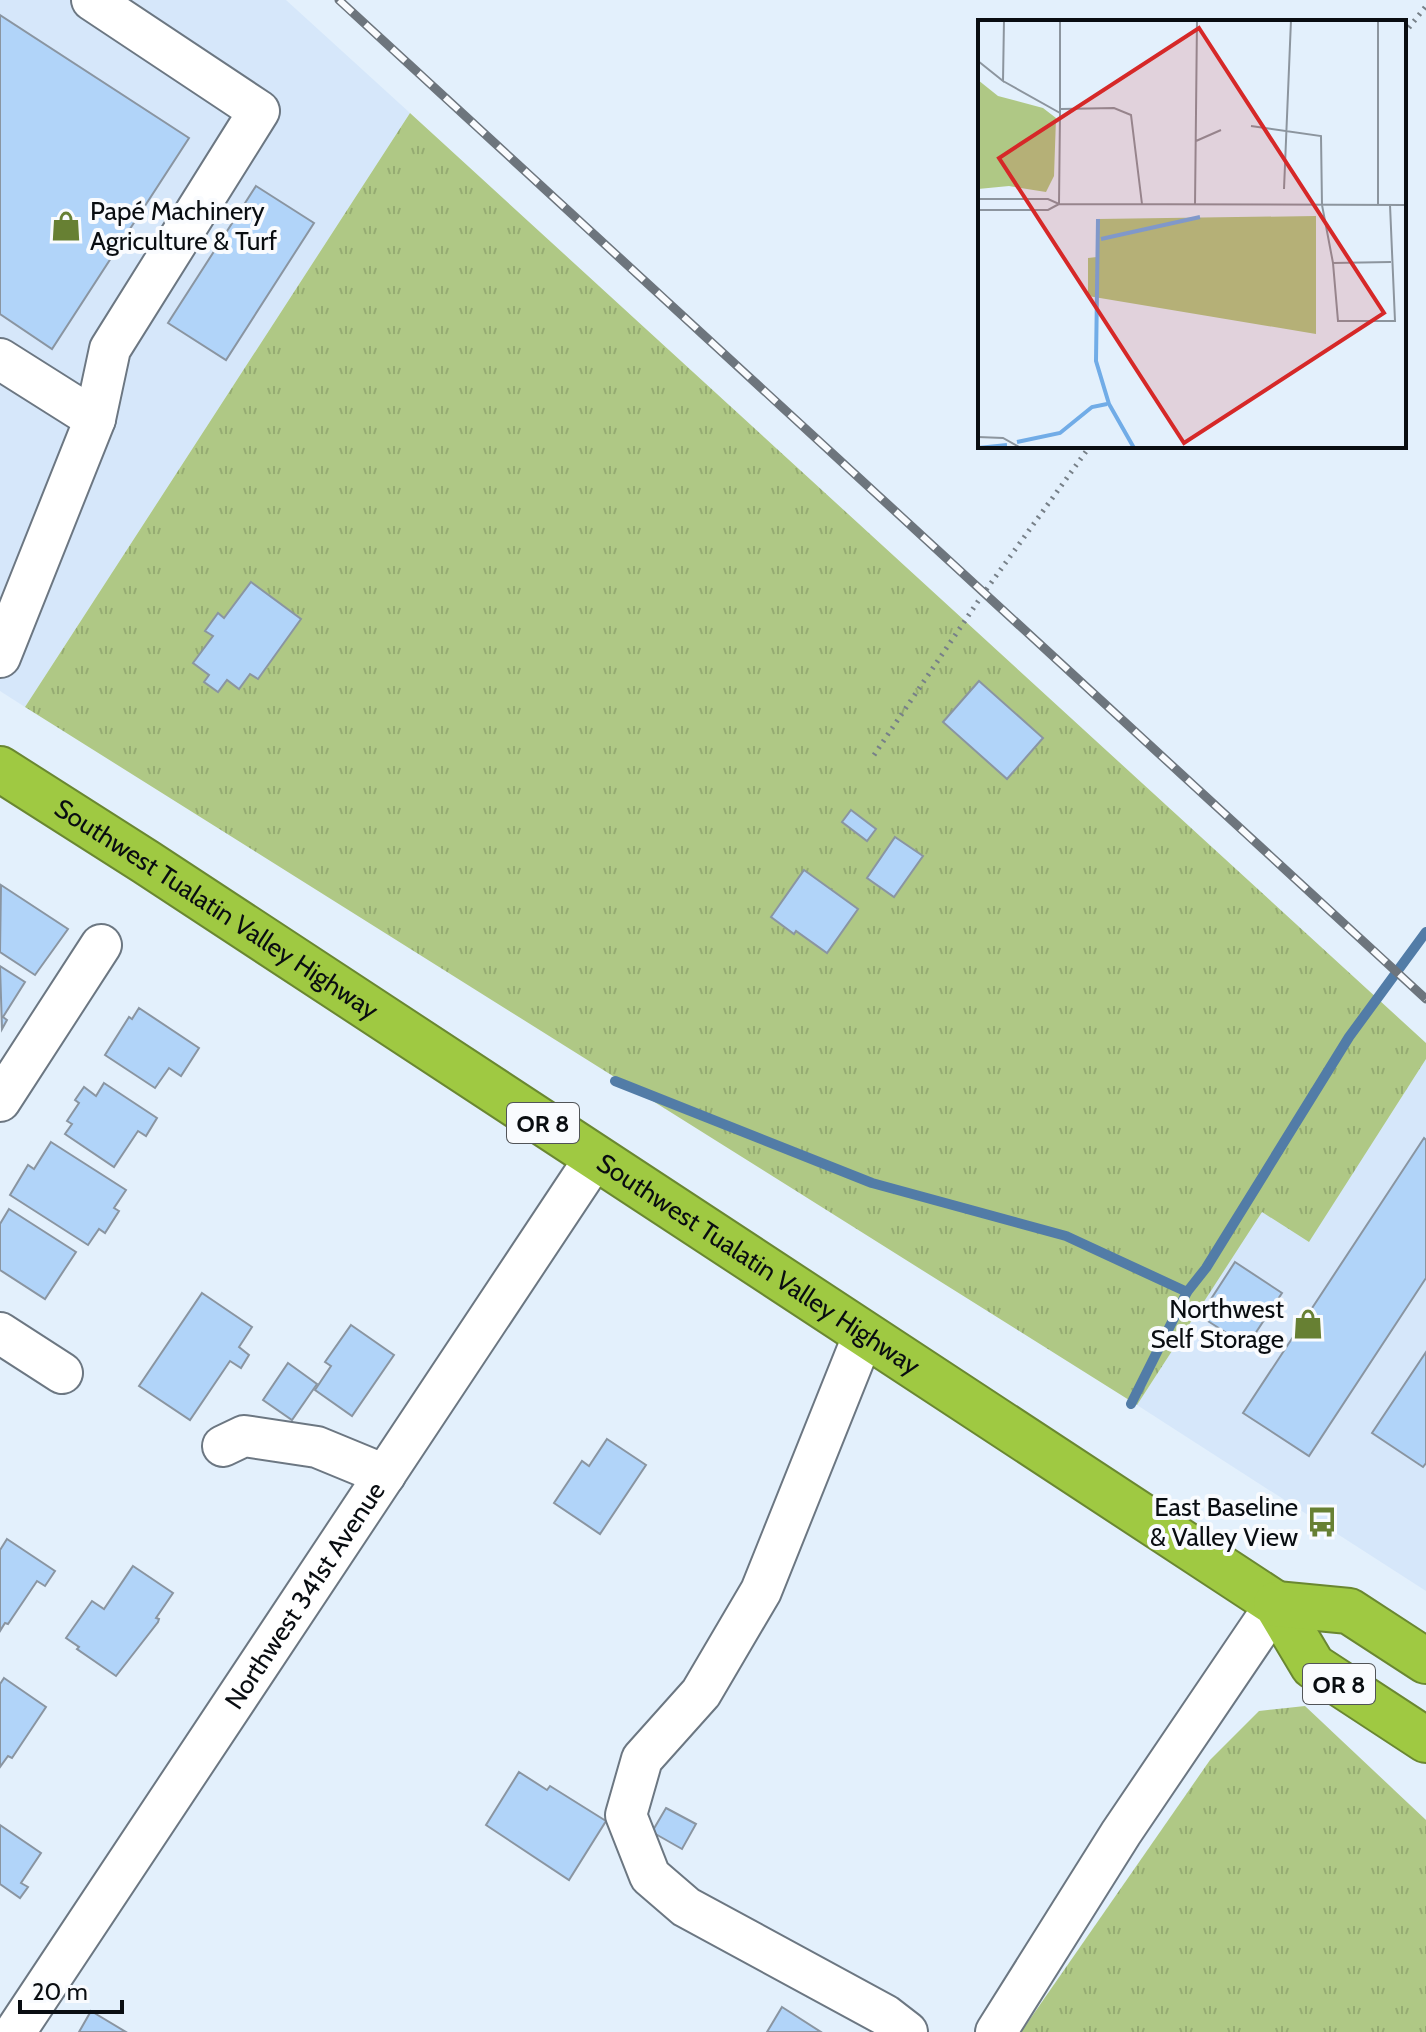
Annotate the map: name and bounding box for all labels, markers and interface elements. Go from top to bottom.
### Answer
inset map [978,20,1406,448]
place label: Papé Machinery Agriculture & Turf [90,195,278,257]
shop icon: Papé Machinery Agriculture & Turf [49,209,83,243]
street label: Southwest Tualatin Valley Highway [49,792,385,1026]
road number: OR 8 [507,1103,579,1143]
street label: Southwest Tualatin Valley Highway [591,1147,926,1382]
place label: Northwest Self Storage [1150,1293,1284,1355]
shop icon: Northwest Self Storage [1291,1307,1325,1341]
street label: Northwest 341st Avenue [218,1476,392,1715]
place label: East Baseline & Valley View [1150,1491,1298,1553]
bus stop icon: East Baseline & Valley View [1305,1505,1339,1539]
road number: OR 8 [1303,1664,1375,1704]
scale bar [20,1964,122,2014]
text: 20 m [32,1977,88,2006]

